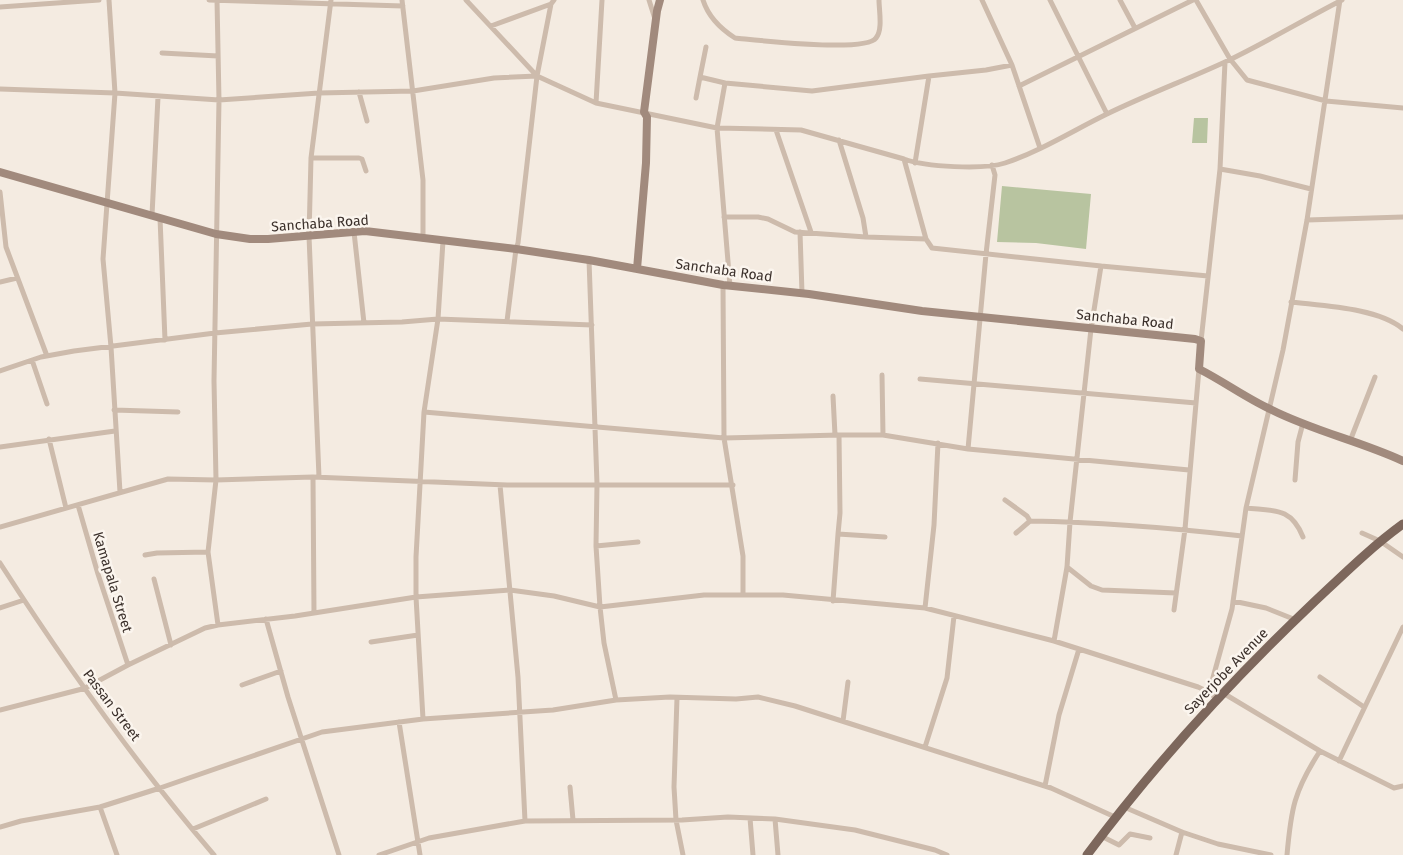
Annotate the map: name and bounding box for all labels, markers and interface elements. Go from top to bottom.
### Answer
street label: Sanchaba Road [271,212,369,235]
street label: Sanchaba Road [674,255,774,286]
street label: Sanchaba Road [1075,306,1174,333]
street label: Kamapala Street [89,530,136,635]
street label: Sayerjobe Avenue [1181,625,1272,718]
street label: Passan Street [79,666,145,745]

